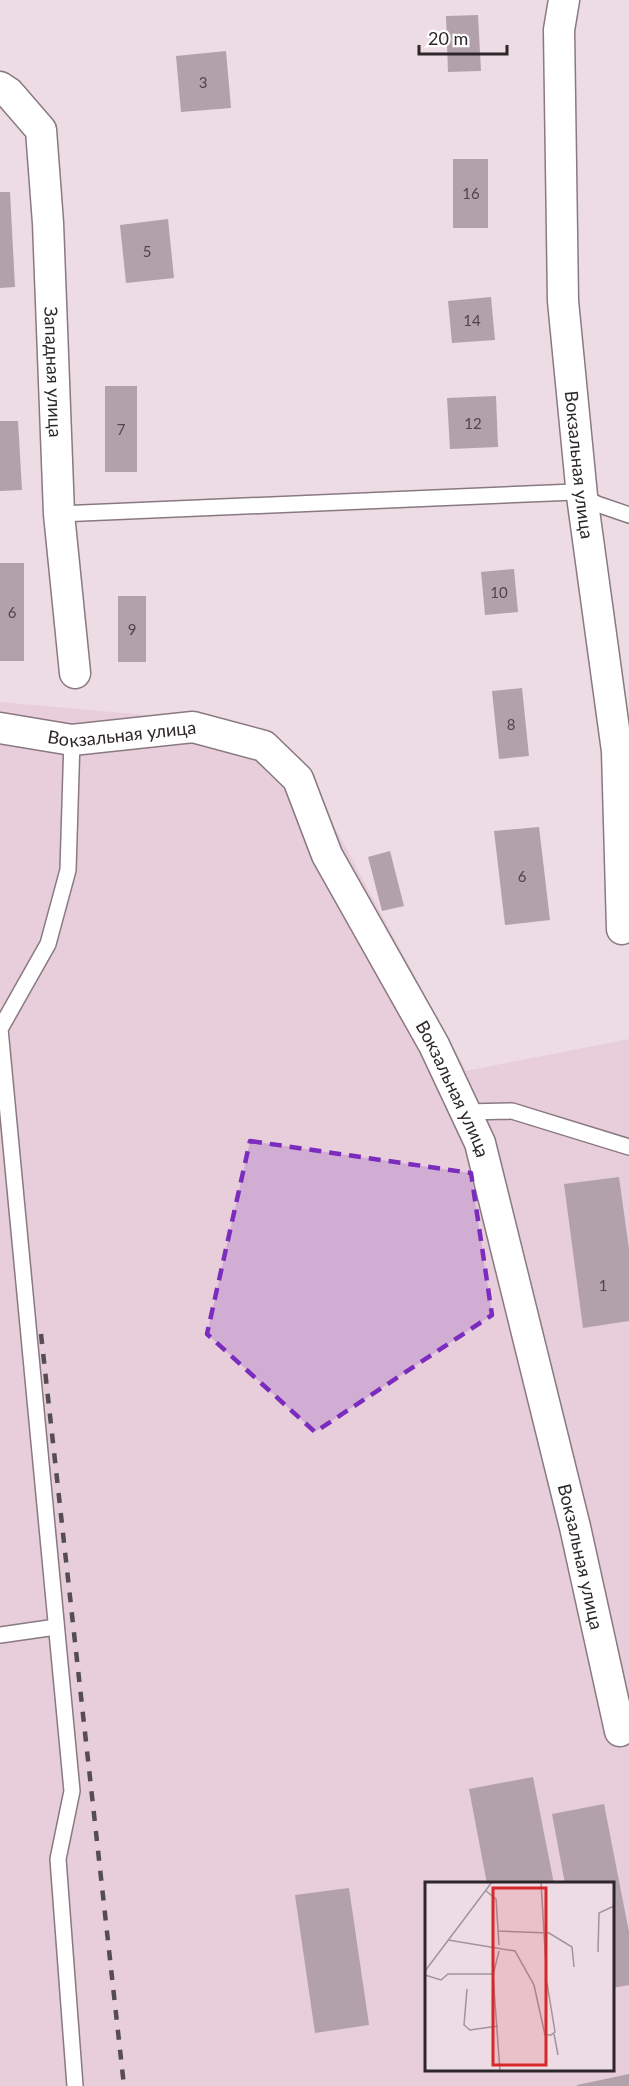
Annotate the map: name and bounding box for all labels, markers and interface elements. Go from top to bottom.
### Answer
scale bar [419,18,508,56]
text: 20 m [428,27,468,49]
house number: 3 [199,73,207,91]
house number: 16 [462,184,480,202]
house number: 5 [143,242,151,260]
street label: Западная улица [40,306,67,438]
house number: 14 [463,311,481,329]
street label: Вокзальная улица [561,390,599,540]
house number: 12 [464,414,482,432]
house number: 7 [117,420,126,438]
house number: 10 [490,583,508,601]
house number: 6 [8,603,17,621]
house number: 9 [128,620,136,638]
house number: 8 [507,715,515,733]
street label: Вокзальная улица [46,716,197,751]
house number: 6 [518,867,527,885]
street label: Вокзальная улица [411,1017,494,1160]
house number: 1 [599,1276,607,1294]
street label: Вокзальная улица [554,1481,608,1632]
inset map [425,1882,614,2071]

